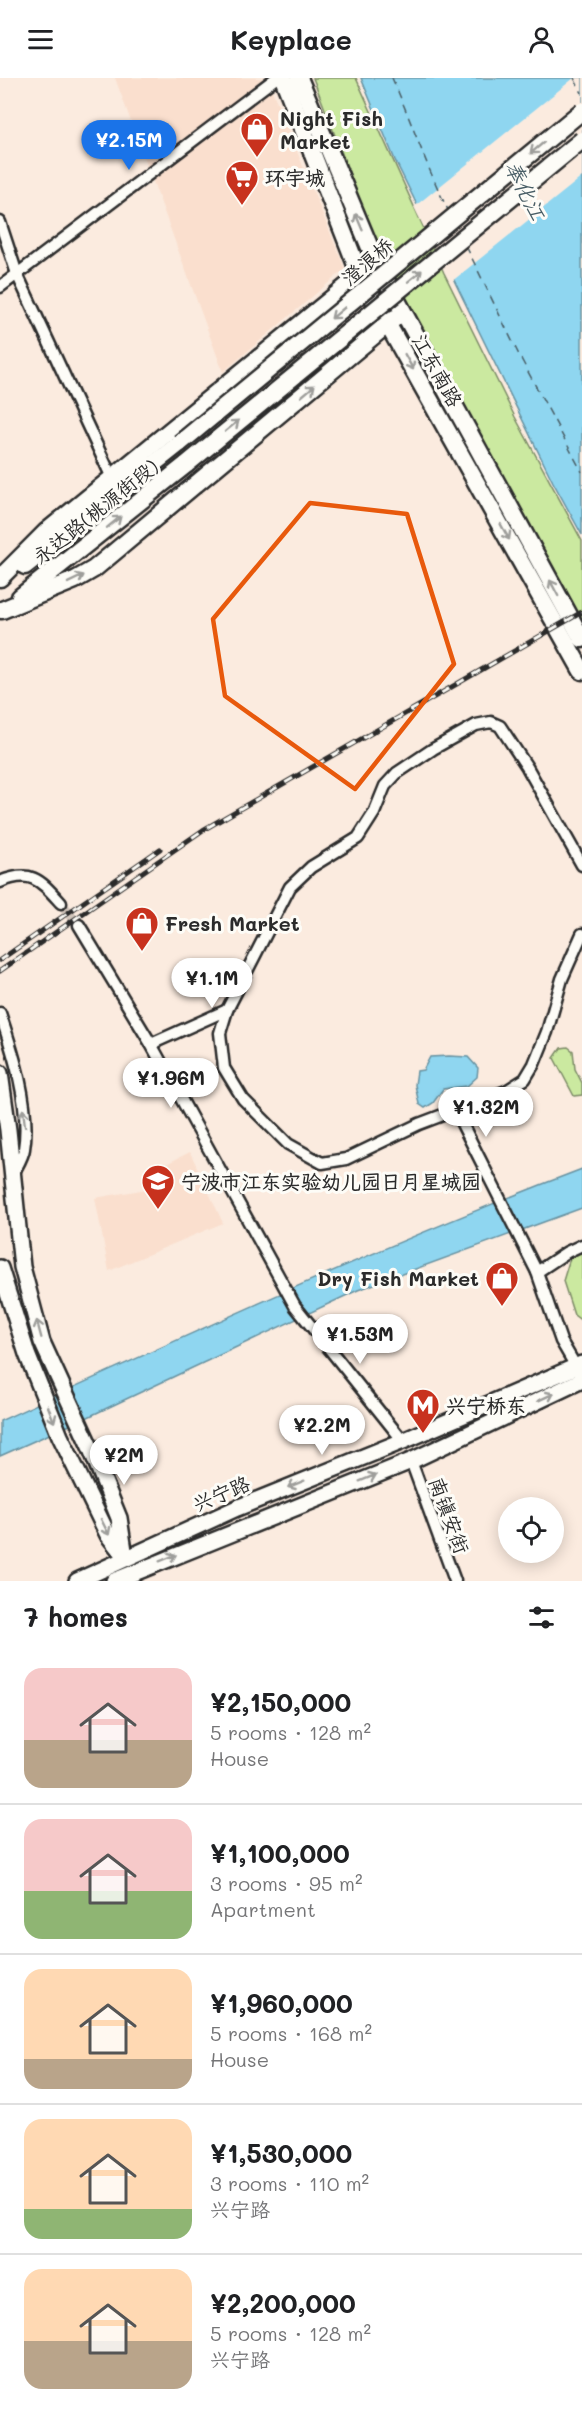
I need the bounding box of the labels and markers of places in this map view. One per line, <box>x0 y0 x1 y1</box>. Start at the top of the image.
place label: Night Fish Market <box>280 105 383 154</box>
shop icon: Night Fish Market <box>239 111 275 158</box>
pin: ¥2.15M <box>80 120 178 171</box>
supermarket icon: 环宇城 <box>224 159 260 206</box>
place label: 环宇城 <box>265 164 325 190</box>
shop icon: Fresh Market <box>124 905 160 952</box>
place label: Fresh Market <box>165 910 300 936</box>
pin: ¥1.1M <box>170 958 254 1009</box>
pin: ¥1.96M <box>122 1058 220 1109</box>
pin: ¥1.32M <box>437 1087 535 1138</box>
school or university icon: 宁波市江东实验幼儿园日月星城园 <box>140 1163 176 1210</box>
place label: 宁波市江东实验幼儿园日月星城园 <box>181 1168 481 1194</box>
shop icon: Dry Fish Market <box>484 1260 520 1307</box>
place label: Dry Fish Market <box>317 1265 479 1291</box>
pin: ¥1.53M <box>311 1314 409 1365</box>
metro station icon: 兴宁桥东 <box>405 1387 441 1434</box>
place label: 兴宁桥东 <box>446 1392 526 1418</box>
pin: ¥2.2M <box>280 1405 364 1456</box>
pin: ¥2M <box>95 1435 153 1486</box>

